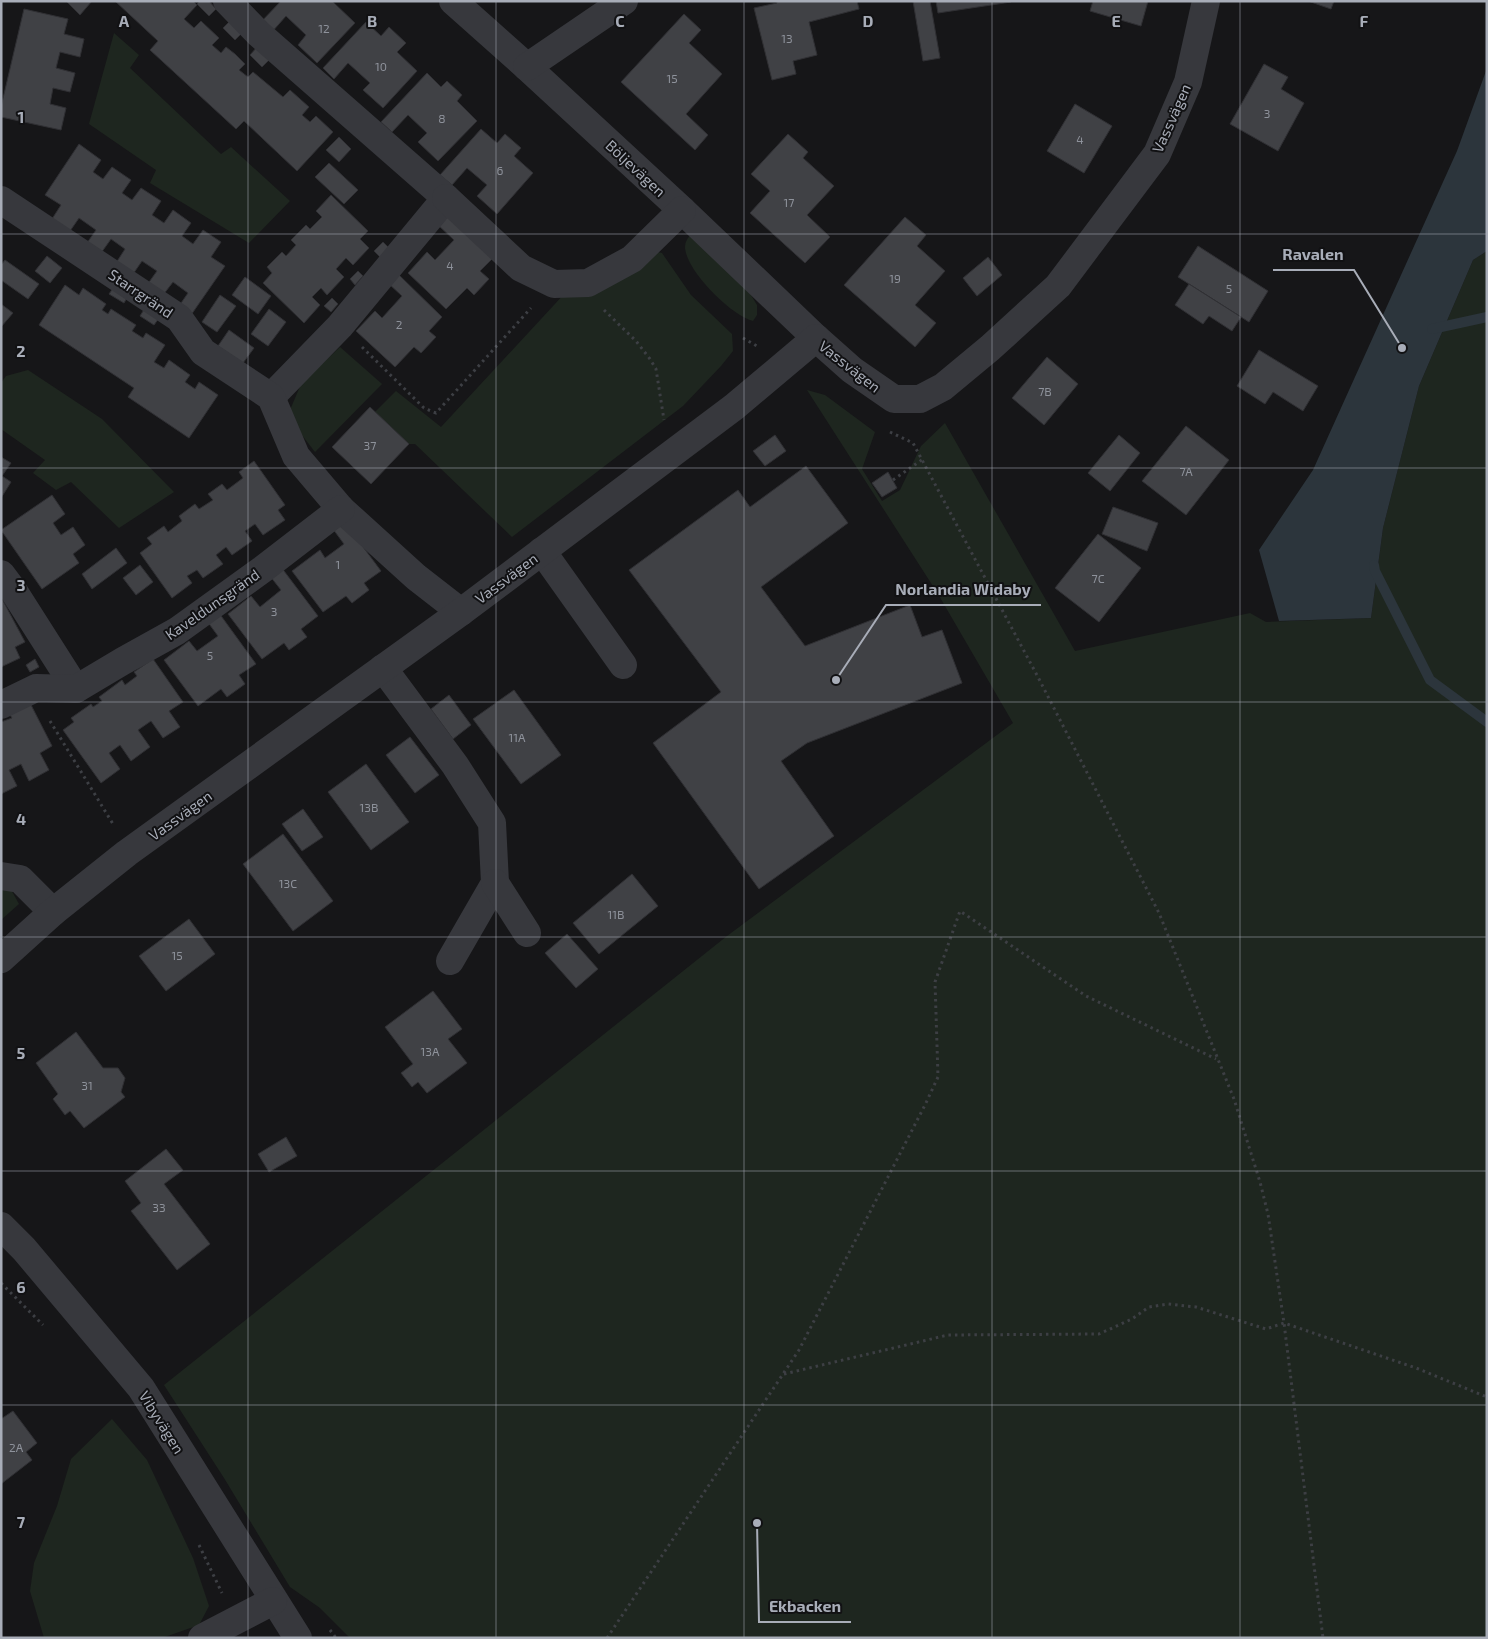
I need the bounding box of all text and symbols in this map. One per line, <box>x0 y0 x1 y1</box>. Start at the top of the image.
text: A <box>119 11 130 30</box>
text: B <box>367 11 377 30</box>
text: C <box>615 11 625 30</box>
text: D <box>863 11 874 30</box>
text: E <box>1111 11 1121 30</box>
text: F <box>1360 11 1369 30</box>
house number: 12 <box>318 21 330 35</box>
house number: 13 <box>781 31 793 45</box>
house number: 10 <box>375 59 387 73</box>
house number: 15 <box>666 71 678 85</box>
street label: Vassvägen <box>1148 81 1194 155</box>
house number: 3 <box>1264 106 1270 120</box>
text: 1 <box>18 107 24 126</box>
house number: 8 <box>438 111 446 125</box>
house number: 4 <box>1076 132 1084 146</box>
street label: Böljevägen <box>602 136 670 201</box>
house number: 6 <box>497 163 504 177</box>
house number: 17 <box>784 195 794 209</box>
callout: Ravalen <box>1273 239 1354 270</box>
text: Ravalen <box>1282 244 1344 263</box>
house number: 4 <box>446 258 454 272</box>
street label: Starrgränd <box>105 265 177 321</box>
house number: 19 <box>889 271 901 285</box>
house number: 5 <box>1226 281 1232 295</box>
house number: 2 <box>396 317 403 331</box>
street label: Vassvägen <box>816 336 884 396</box>
text: 2 <box>16 341 26 360</box>
house number: 7B <box>1038 384 1052 398</box>
house number: 37 <box>364 438 376 452</box>
house number: 7A <box>1179 464 1193 478</box>
street label: Vassvägen <box>471 549 541 607</box>
house number: 1 <box>336 557 340 571</box>
street label: Kaveldunsgränd <box>161 565 263 643</box>
house number: 7C <box>1092 571 1105 585</box>
callout: Norlandia Widaby <box>886 574 1041 605</box>
text: 3 <box>16 575 26 594</box>
text: Norlandia Widaby <box>895 579 1031 599</box>
house number: 3 <box>271 604 277 618</box>
house number: 5 <box>207 648 213 662</box>
house number: 11A <box>508 730 526 744</box>
street label: Vassvägen <box>145 786 215 844</box>
house number: 13B <box>360 800 378 814</box>
text: 4 <box>16 809 26 828</box>
house number: 13C <box>279 876 297 890</box>
house number: 11B <box>608 907 625 921</box>
house number: 15 <box>171 948 183 962</box>
text: 5 <box>17 1043 26 1062</box>
house number: 13A <box>421 1044 440 1058</box>
house number: 31 <box>81 1078 93 1092</box>
house number: 33 <box>152 1200 166 1214</box>
text: 6 <box>16 1277 26 1296</box>
street label: Vibyvägen <box>136 1387 188 1457</box>
house number: 2A <box>9 1440 24 1454</box>
text: 7 <box>17 1512 26 1531</box>
callout: Ekbacken <box>759 1591 851 1622</box>
text: Ekbacken <box>769 1596 841 1615</box>

